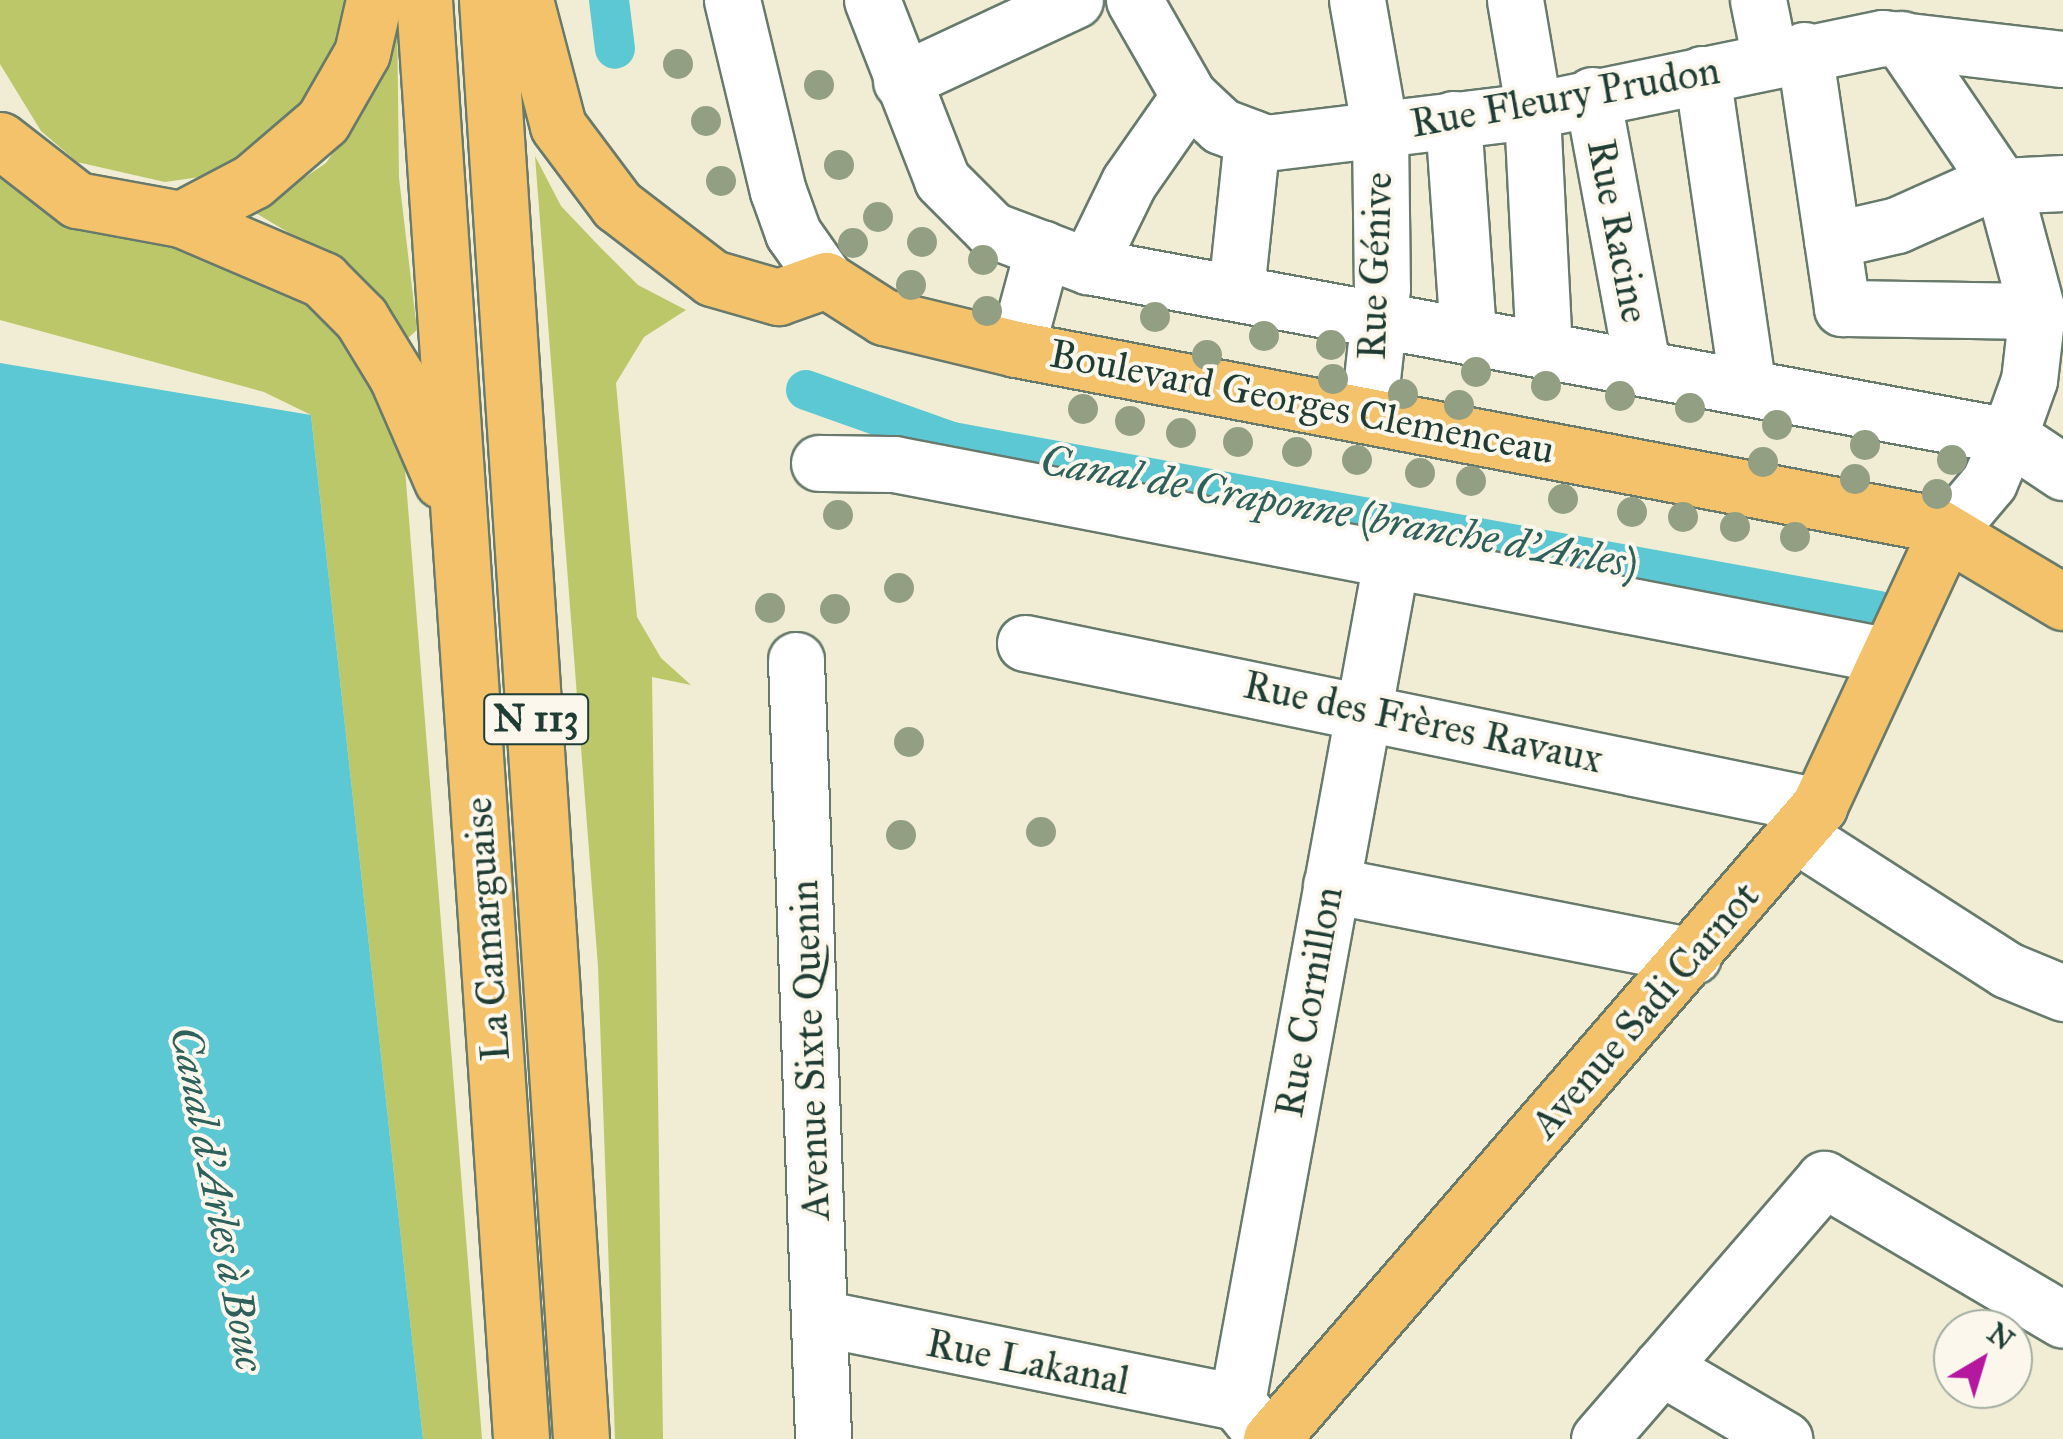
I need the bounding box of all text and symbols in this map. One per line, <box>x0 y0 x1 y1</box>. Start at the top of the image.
street label: Rue Fleury Prudon <box>1407 46 1723 148</box>
street label: Rue Racine <box>1577 135 1659 327</box>
street label: Rue Génive <box>1348 171 1402 361</box>
street label: Boulevard Georges Clemenceau <box>1046 330 1558 474</box>
water label: Canal de Craponne (branche d'Arles) <box>1037 435 1641 589</box>
street label: Rue des Frères Ravaux <box>1239 661 1607 783</box>
road number: N 113 <box>481 686 591 752</box>
street label: La Camarguaise <box>454 796 520 1062</box>
street label: Avenue Sadi Carnot <box>1521 872 1769 1148</box>
street label: Avenue Sixte Quenin <box>780 879 840 1221</box>
street label: Rue Cornillon <box>1265 883 1353 1121</box>
water label: Canal d'Arles à Bouc <box>160 1022 276 1376</box>
north arrow <box>1933 1309 2033 1409</box>
text: N <box>1980 1315 2021 1358</box>
street label: Rue Lakanal <box>922 1319 1134 1405</box>

